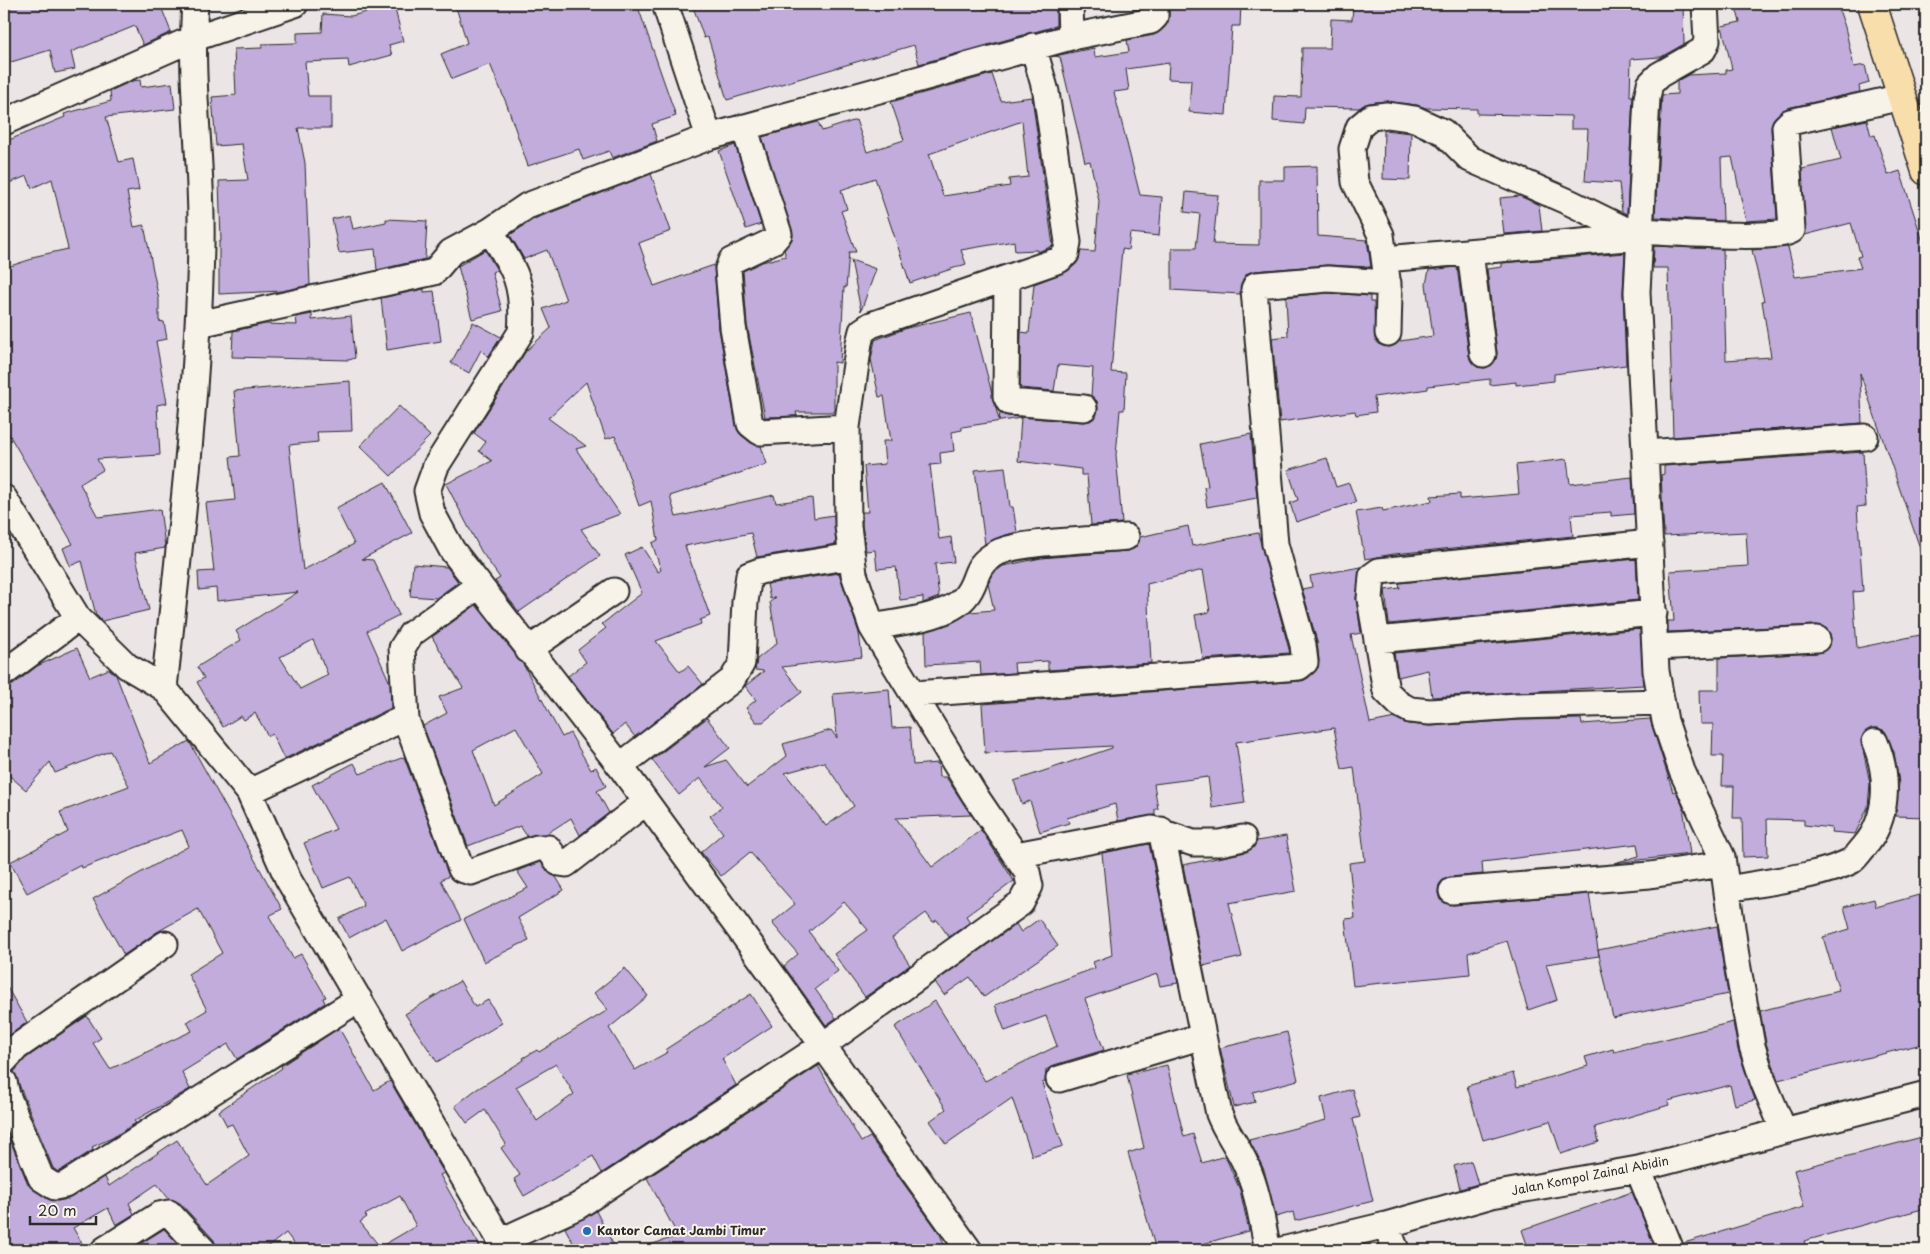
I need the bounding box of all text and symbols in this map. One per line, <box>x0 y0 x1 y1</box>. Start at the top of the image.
street label: Jalan Kompol Zainal Abidin <box>1510 1151 1670 1199</box>
scale bar <box>30 1194 96 1226</box>
text: 20 m <box>38 1198 77 1221</box>
place label: Kantor Camat Jambi Timur <box>597 1221 766 1239</box>
marker: Kantor Camat Jambi Timur <box>581 1225 593 1237</box>

